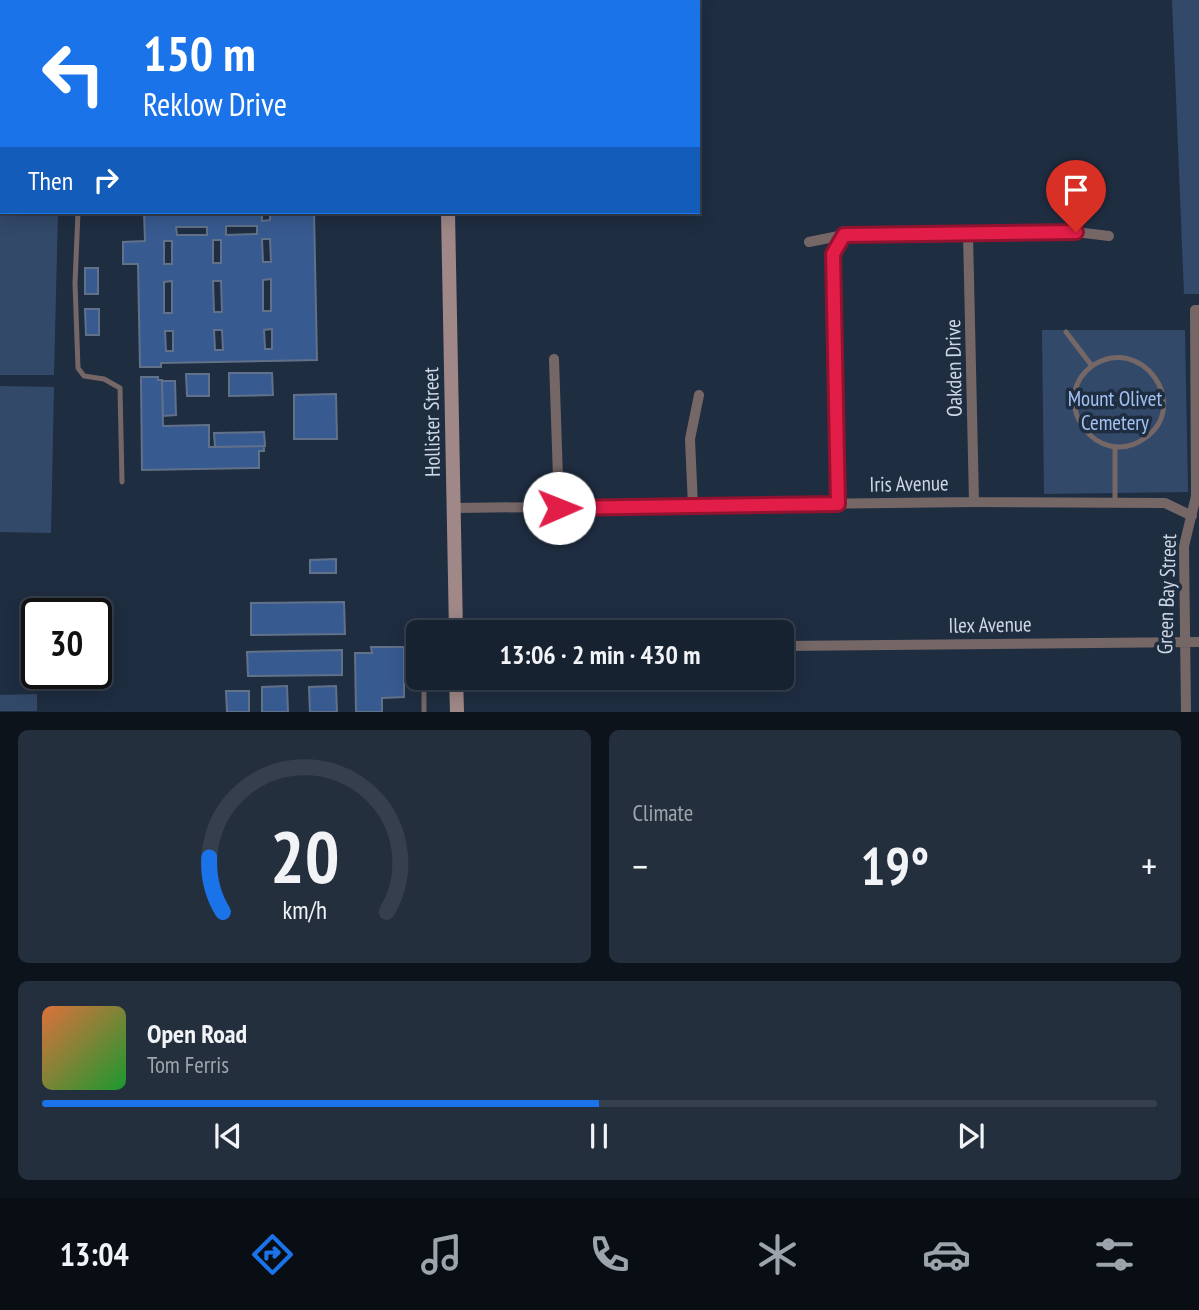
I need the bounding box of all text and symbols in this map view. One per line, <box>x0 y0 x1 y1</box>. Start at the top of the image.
text: 150 m <box>143 21 256 85</box>
icon: left <box>28 28 119 119</box>
text: Reklow Drive <box>143 83 287 125</box>
pin <box>1046 160 1106 232</box>
icon: right <box>87 161 125 199</box>
text: Then <box>28 164 73 197</box>
icon: arrive <box>1057 171 1095 209</box>
street label: Oakden Drive <box>939 319 968 417</box>
street label: Hollister Street <box>417 367 446 477</box>
park label: Mount Olivet Cemetery <box>1068 385 1163 436</box>
street label: Iris Avenue <box>869 469 949 498</box>
position arrow <box>522 471 596 545</box>
street label: Green Bay Street <box>1151 533 1182 655</box>
speed limit sign: 30 <box>21 598 112 689</box>
street label: Ilex Avenue <box>948 610 1032 639</box>
text: 13:06 · 2 min · 430 m <box>500 638 700 671</box>
text: Climate <box>633 798 693 827</box>
text: 20 <box>269 809 339 903</box>
text: 19° <box>860 832 929 899</box>
text: − <box>633 841 648 890</box>
text: + <box>1141 841 1157 890</box>
text: km/h <box>282 894 326 926</box>
text: Open Road <box>147 1017 247 1050</box>
text: Tom Ferris <box>147 1050 229 1079</box>
icon: previous <box>209 1117 247 1155</box>
icon: pause <box>580 1117 618 1155</box>
icon: next <box>952 1117 990 1155</box>
icon: directions <box>248 1230 297 1279</box>
icon: music <box>417 1230 466 1279</box>
icon: phone <box>585 1230 634 1279</box>
icon: climate <box>753 1230 802 1279</box>
icon: car <box>922 1230 971 1279</box>
icon: filters <box>1090 1230 1139 1279</box>
text: 13:04 <box>60 1233 129 1275</box>

